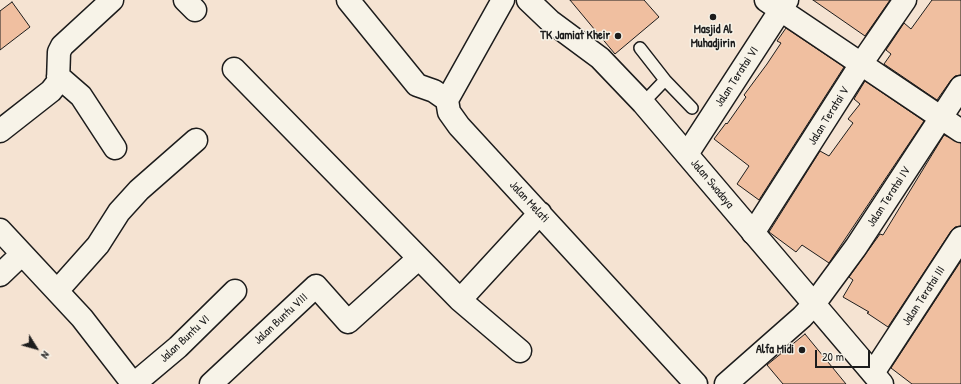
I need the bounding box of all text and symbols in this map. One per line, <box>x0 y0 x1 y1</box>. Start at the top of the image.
marker: Masjid Al Muhadjirin <box>708 12 718 22</box>
place label: Masjid Al Muhadjirin <box>691 23 735 51</box>
place label: TK Jamiat Kheir <box>540 29 610 43</box>
marker: TK Jamiat Kheir <box>613 31 623 41</box>
street label: Jalan Teratai VI <box>712 44 762 110</box>
street label: Jalan Teratai V <box>805 84 853 148</box>
street label: Jalan Swadaya <box>687 156 737 212</box>
street label: Jalan Teratai IV <box>864 164 914 230</box>
street label: Jalan Melati <box>506 178 552 226</box>
street label: Jalan Teratai III <box>900 264 948 328</box>
street label: Jalan Buntu VIII <box>251 290 311 348</box>
street label: Jalan Buntu VI <box>157 312 213 366</box>
north arrow <box>16 328 56 368</box>
scale bar <box>817 342 872 368</box>
place label: Alfa Midi <box>756 343 794 357</box>
marker: Alfa Midi <box>797 345 807 355</box>
text: 20 m <box>822 348 844 365</box>
text: N <box>38 349 53 362</box>

